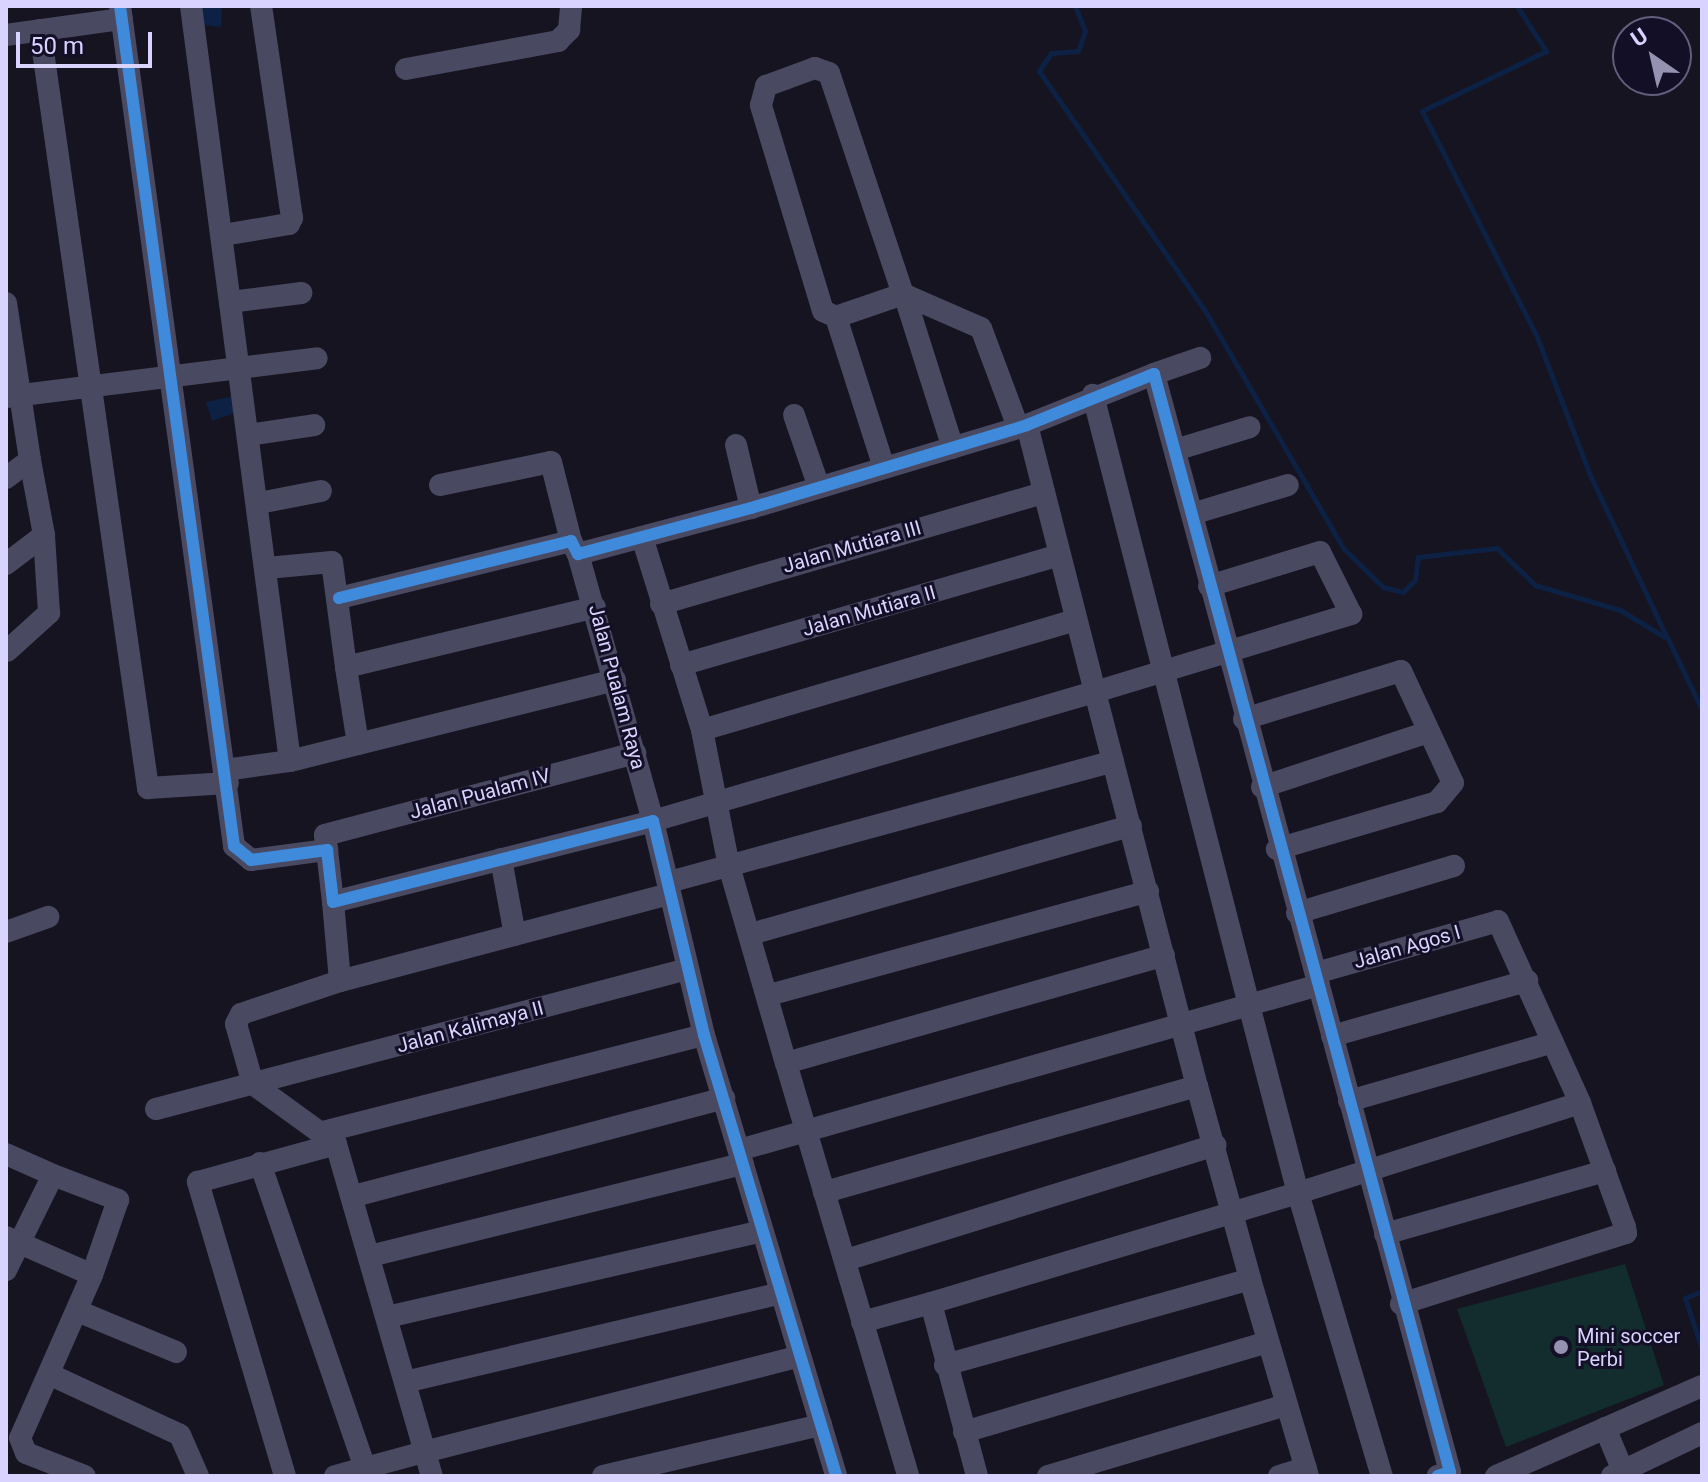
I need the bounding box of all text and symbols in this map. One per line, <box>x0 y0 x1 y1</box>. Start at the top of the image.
scale bar <box>20 16 156 66</box>
north arrow <box>1612 16 1692 96</box>
text: U <box>1626 23 1652 52</box>
text: 50 m <box>30 32 84 60</box>
street label: Jalan Mutiara III <box>780 516 924 578</box>
street label: Jalan Mutiara II <box>800 581 938 641</box>
street label: Jalan Pualam Raya <box>583 602 651 772</box>
street label: Jalan Pualam IV <box>407 764 553 824</box>
street label: Jalan Agos I <box>1351 920 1463 974</box>
street label: Jalan Kalimaya II <box>394 996 546 1058</box>
place label: Mini soccer Perbi <box>1577 1324 1680 1371</box>
marker: Mini soccer Perbi <box>1552 1338 1570 1356</box>

